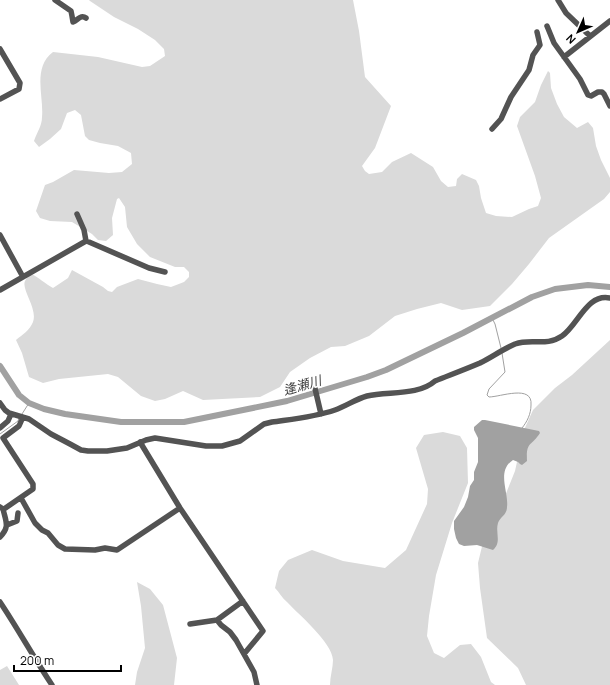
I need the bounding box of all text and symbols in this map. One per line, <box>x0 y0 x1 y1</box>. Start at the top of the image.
north arrow <box>558 12 598 52</box>
text: N <box>562 31 579 48</box>
water label: 逢瀬川 <box>281 370 325 399</box>
scale bar <box>14 647 121 673</box>
text: 200 m <box>20 652 54 669</box>

